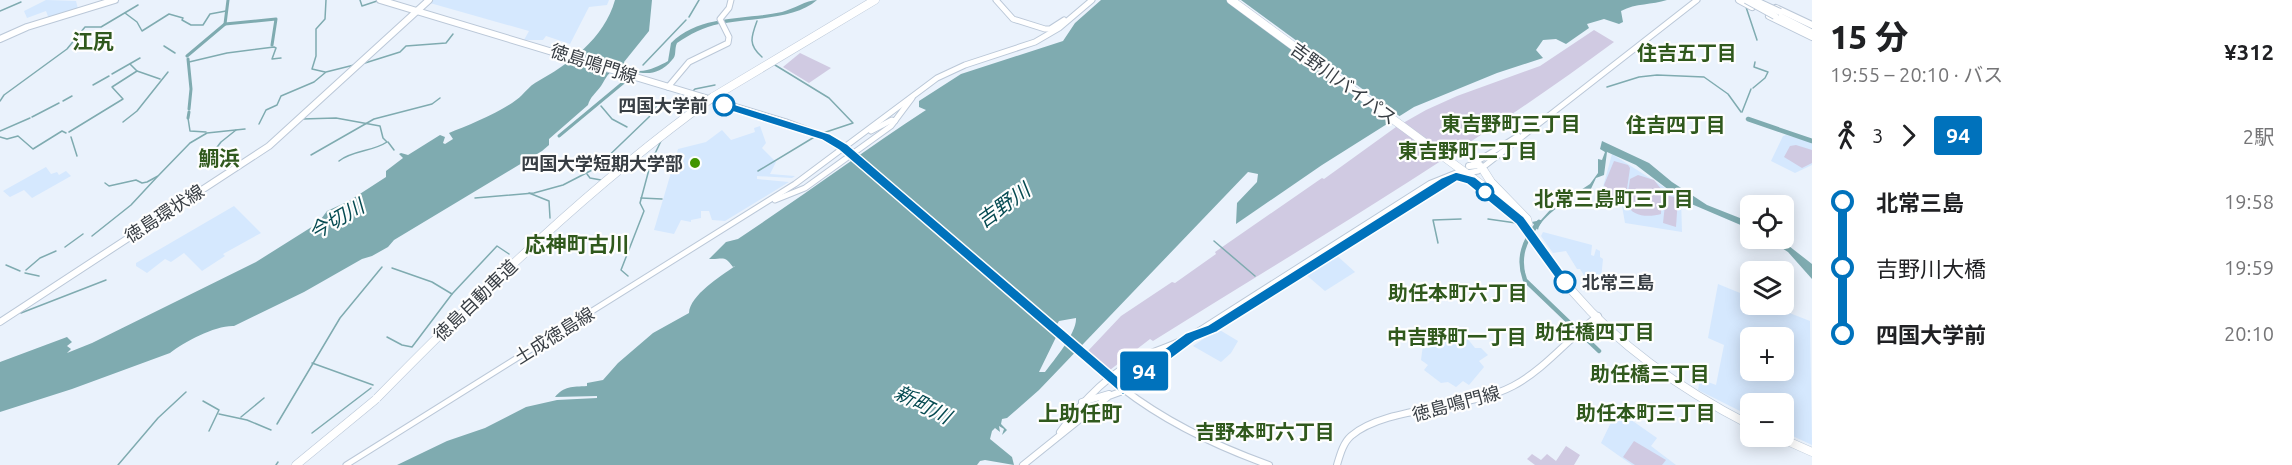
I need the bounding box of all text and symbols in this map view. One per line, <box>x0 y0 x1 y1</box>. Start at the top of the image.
text: 15 分 <box>1830 18 1908 55</box>
district label: 江尻 <box>72 29 114 53</box>
street label: 吉野川バイパス <box>1287 38 1401 128</box>
text: ¥312 <box>2224 39 2274 64</box>
street label: 徳島鳴門線 <box>548 40 640 86</box>
district label: 住吉五丁目 <box>1637 41 1737 64</box>
text: 19:55 – 20:10 · バス <box>1830 63 2003 86</box>
marker: 四国大学前 <box>713 94 735 116</box>
place label: 四国大学前 <box>618 95 708 115</box>
district label: 東吉野町三丁目 <box>1441 112 1581 135</box>
district label: 住吉四丁目 <box>1626 113 1726 136</box>
icon: walk <box>1830 119 1863 152</box>
icon: forward <box>1892 119 1925 152</box>
text: 94 <box>1946 123 1970 147</box>
text: 3 <box>1872 124 1883 147</box>
text: 2駅 <box>2243 125 2274 148</box>
district label: 東吉野町二丁目 <box>1398 139 1538 162</box>
district label: 鯛浜 <box>198 146 240 170</box>
place label: 四国大学短期大学部 <box>521 153 683 173</box>
marker: 四国大学短期大学部 <box>688 156 702 170</box>
water label: 吉野川 <box>972 177 1036 232</box>
street label: 徳島環状線 <box>121 180 207 246</box>
unlabelled marker <box>1476 183 1494 201</box>
district label: 北常三島町三丁目 <box>1534 187 1694 210</box>
text: 北常三島 <box>1876 190 1964 215</box>
text: 19:58 <box>2224 190 2274 213</box>
water label: 今切川 <box>304 193 369 244</box>
map controls <box>1740 195 1794 447</box>
button: locate <box>1740 195 1794 249</box>
district label: 応神町古川 <box>525 232 630 256</box>
street label: 徳島自動車道 <box>429 255 521 345</box>
text: 吉野川大橋 <box>1876 256 1986 281</box>
text: 19:59 <box>2224 256 2274 279</box>
button: layers <box>1740 261 1794 315</box>
marker: 北常三島 <box>1554 271 1576 293</box>
place label: 北常三島 <box>1582 272 1654 292</box>
district label: 助任本町六丁目 <box>1388 281 1528 304</box>
street label: 土成徳島線 <box>511 303 597 367</box>
district label: 助任橋四丁目 <box>1535 320 1655 343</box>
text: 四国大学前 <box>1876 322 1986 347</box>
text: 20:10 <box>2224 322 2274 345</box>
district label: 中吉野町一丁目 <box>1387 325 1527 348</box>
button: + <box>1740 327 1794 381</box>
line badge: 94 <box>1117 352 1171 391</box>
text: 94 <box>1132 359 1156 383</box>
district label: 助任橋三丁目 <box>1590 362 1710 385</box>
water label: 新町川 <box>891 380 957 429</box>
street label: 徳島鳴門線 <box>1410 382 1502 424</box>
button: − <box>1740 393 1794 447</box>
district label: 上助任町 <box>1038 401 1122 425</box>
district label: 助任本町三丁目 <box>1576 401 1716 424</box>
district label: 吉野本町六丁目 <box>1195 420 1335 443</box>

